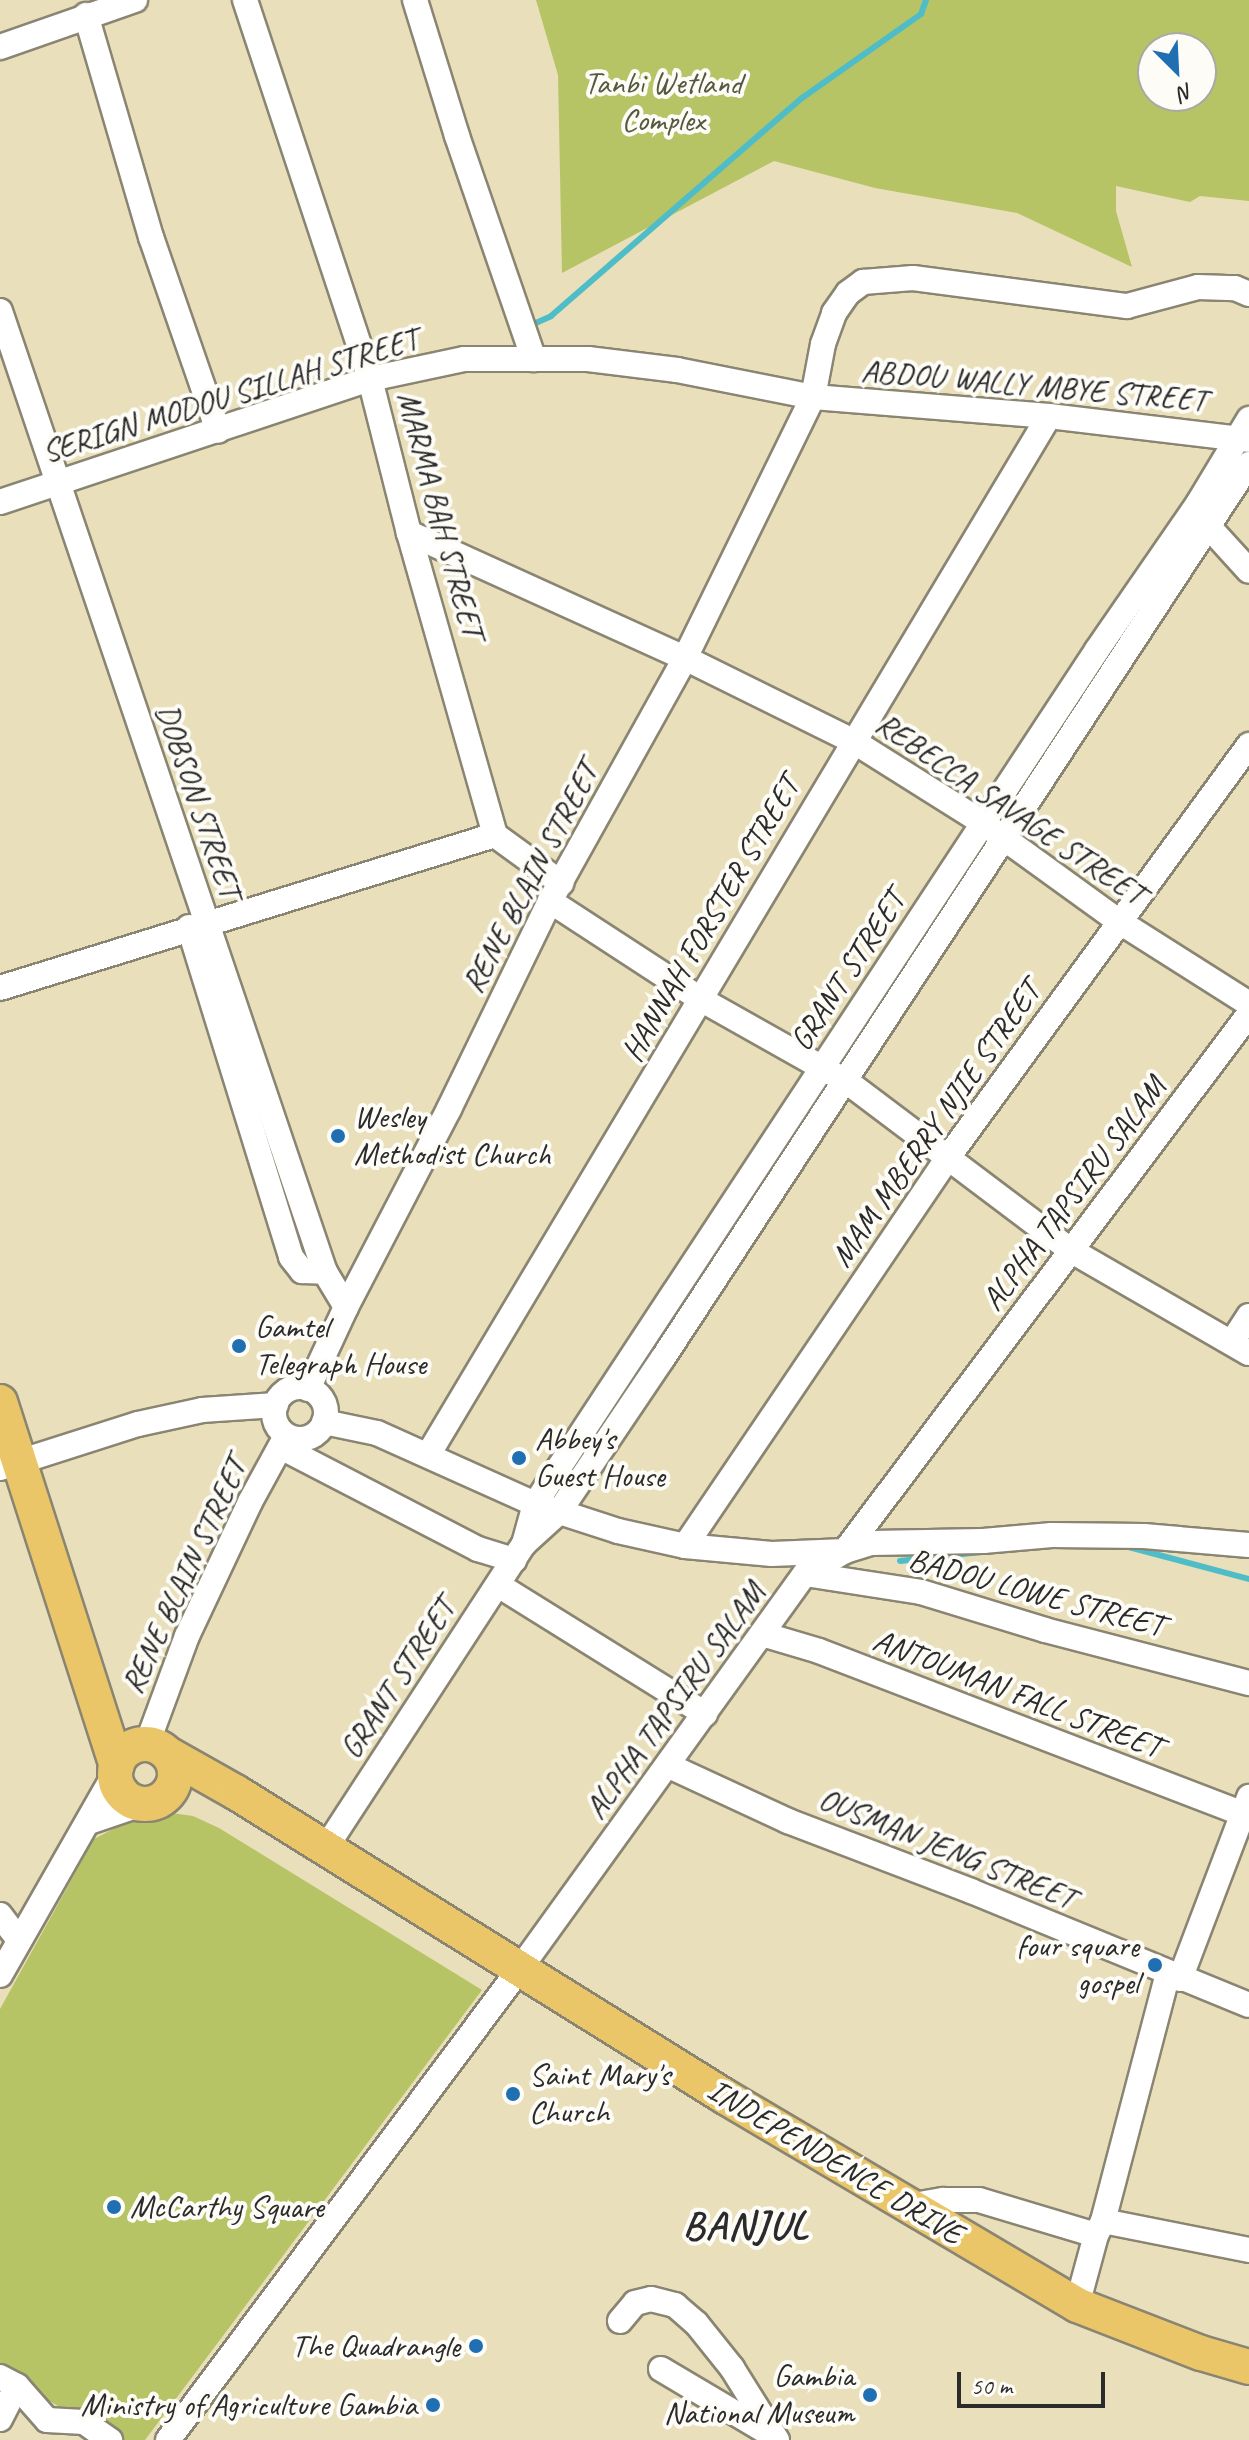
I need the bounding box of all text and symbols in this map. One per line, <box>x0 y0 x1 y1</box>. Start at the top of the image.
north arrow <box>1137 32 1217 112</box>
park label: Tanbi Wetland Complex <box>584 65 742 140</box>
text: N <box>1174 77 1198 108</box>
street label: SERIGN MODOU SILLAH STREET <box>38 321 422 471</box>
street label: ABDOU WALLY MBYE STREET <box>860 352 1208 420</box>
street label: MARMA BAH STREET <box>389 387 491 643</box>
street label: DOBSON STREET <box>147 699 249 903</box>
street label: REBECCA SAVAGE STREET <box>868 705 1152 913</box>
street label: RENE BLAIN STREET <box>454 756 608 1000</box>
street label: HANNAH FORSTER STREET <box>614 769 808 1069</box>
street label: GRANT STREET <box>782 884 914 1058</box>
street label: MAM MBERRY NJIE STREET <box>822 972 1050 1276</box>
street label: ALPHA TAPSIRU SALAM <box>974 1070 1174 1318</box>
place label: Wesley Methodist Church <box>354 1099 552 1174</box>
marker: Wesley Methodist Church <box>329 1127 347 1145</box>
place label: Gamtel Telegraph House <box>255 1309 426 1384</box>
marker: Gamtel Telegraph House <box>230 1337 248 1355</box>
place label: Abbey's Guest House <box>535 1421 665 1496</box>
marker: Abbey's Guest House <box>510 1449 528 1467</box>
street label: RENE BLAIN STREET <box>113 1452 257 1700</box>
street label: BADOU LOWE STREET <box>905 1541 1167 1645</box>
street label: ALPHA TAPSIRU SALAM <box>577 1576 773 1826</box>
street label: GRANT STREET <box>332 1592 464 1766</box>
street label: ANTOUMAN FALL STREET <box>869 1622 1165 1766</box>
street label: OUSMAN JENG STREET <box>813 1780 1081 1918</box>
place label: four square gospel <box>1018 1928 1139 2003</box>
marker: four square gospel <box>1146 1956 1164 1974</box>
place label: Saint Mary's Church <box>529 2057 671 2132</box>
street label: INDEPENDENCE DRIVE <box>700 2070 970 2254</box>
marker: Saint Mary's Church <box>504 2085 522 2103</box>
place label: McCarthy Square <box>130 2188 323 2226</box>
marker: McCarthy Square <box>105 2198 123 2216</box>
district label: BANJUL <box>684 2201 808 2249</box>
place label: The Quadrangle <box>292 2327 460 2365</box>
marker: The Quadrangle <box>467 2337 485 2355</box>
scale bar <box>961 2356 1109 2406</box>
place label: Gambia National Museum <box>664 2358 854 2433</box>
text: 50 m <box>971 2371 1012 2401</box>
place label: Ministry of Agriculture Gambia <box>81 2386 417 2424</box>
marker: Gambia National Museum <box>861 2386 879 2404</box>
marker: Ministry of Agriculture Gambia <box>424 2396 442 2414</box>

